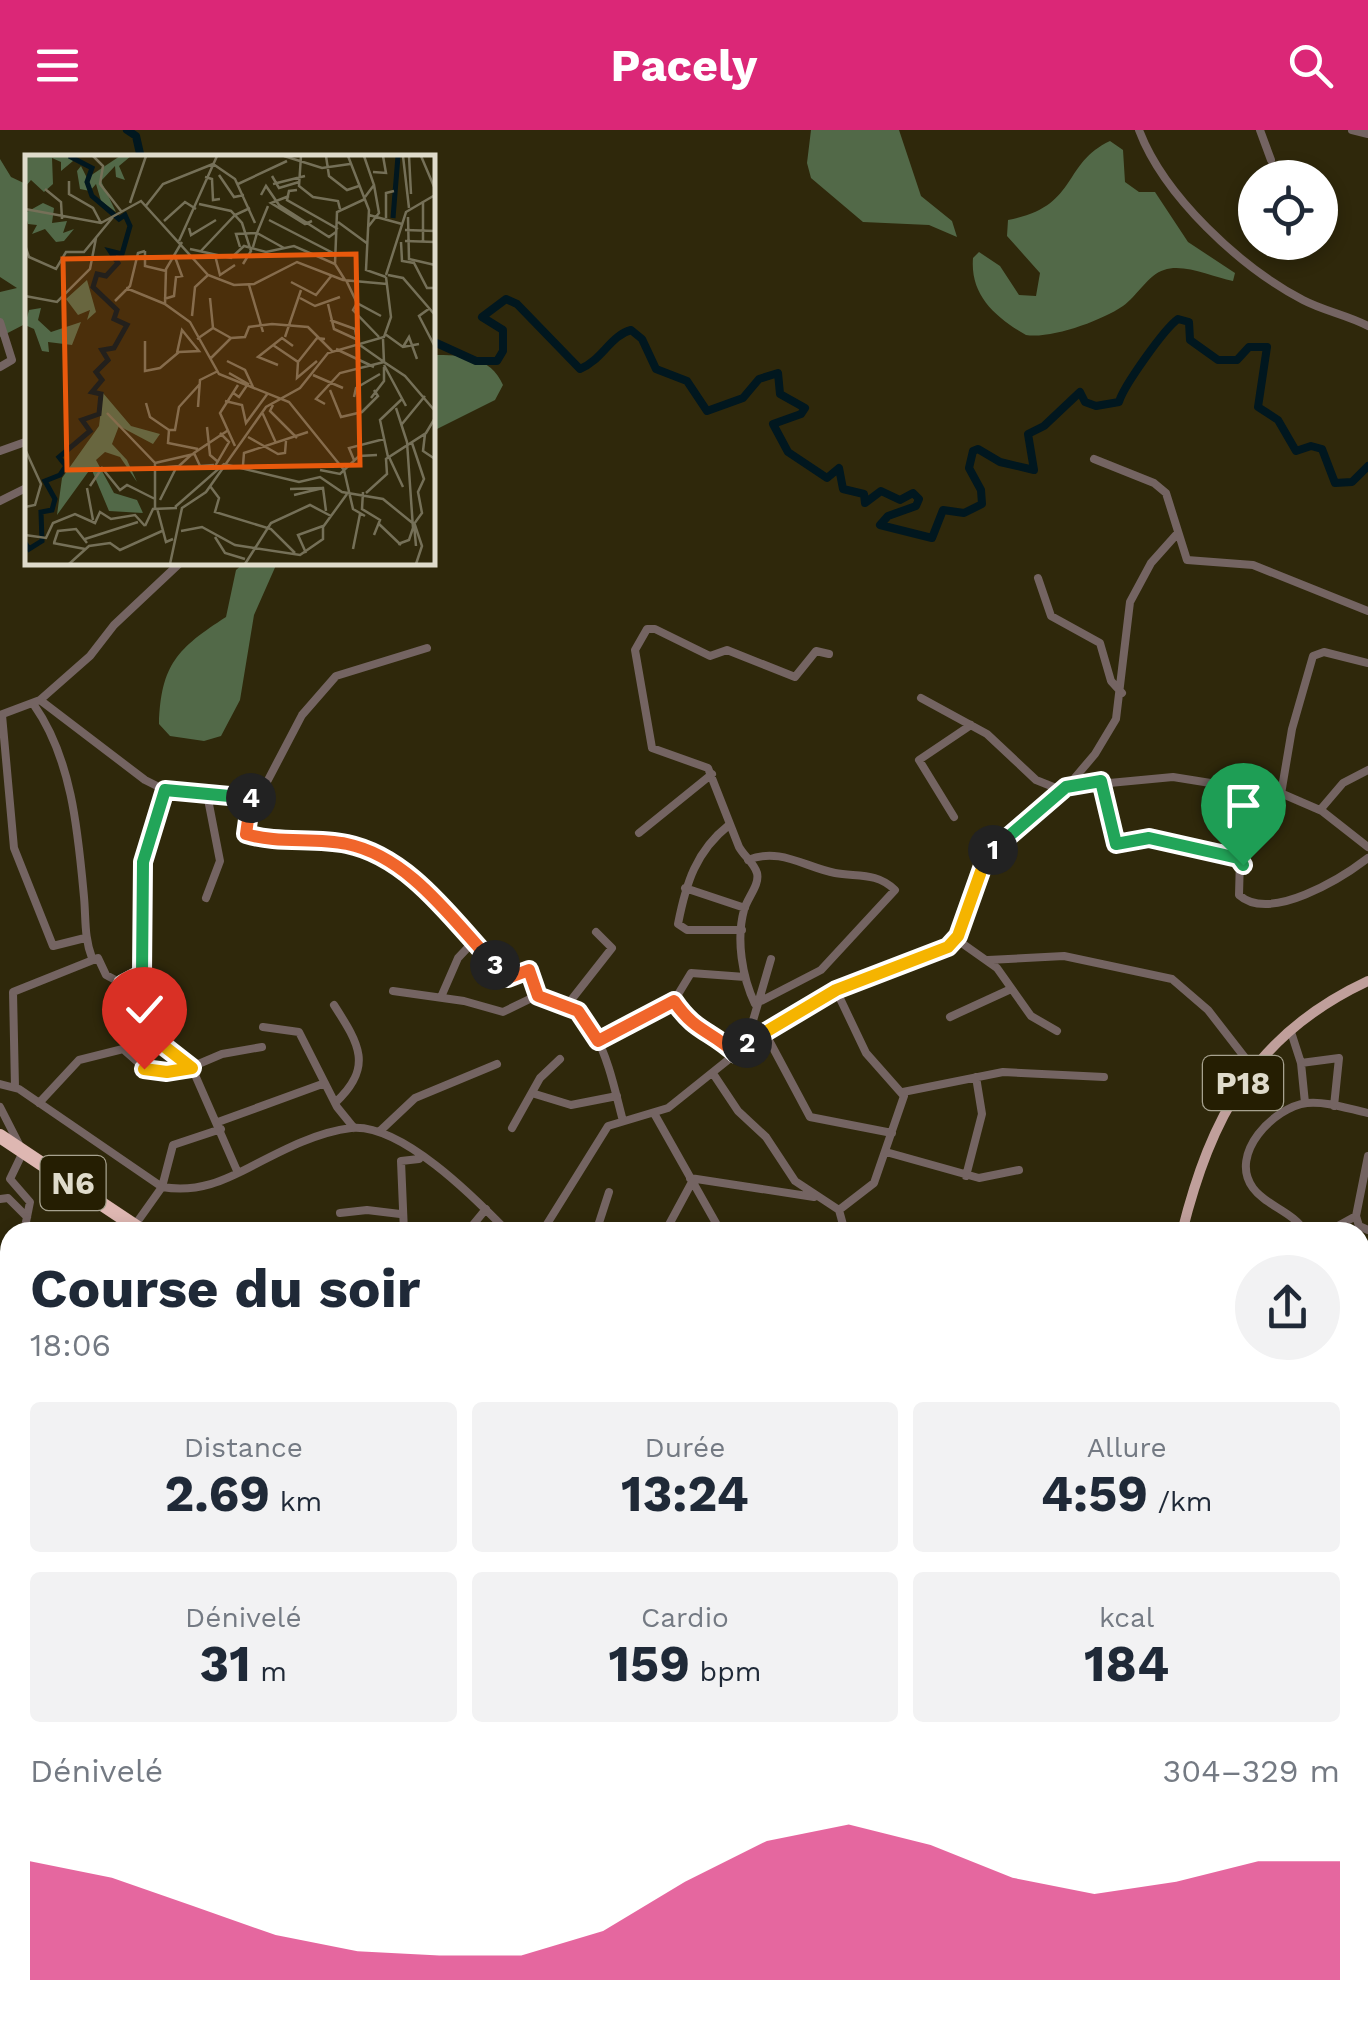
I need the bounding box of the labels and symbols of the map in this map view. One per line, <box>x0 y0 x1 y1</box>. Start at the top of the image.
inset map <box>25 155 435 565</box>
pin <box>1201 763 1286 866</box>
pin: 4 <box>226 773 276 823</box>
pin: 1 <box>968 825 1018 875</box>
pin: 3 <box>470 940 520 990</box>
pin <box>102 967 187 1070</box>
pin: 2 <box>722 1018 772 1068</box>
road number: P18 <box>1203 1056 1283 1110</box>
road number: N6 <box>40 1156 106 1210</box>

